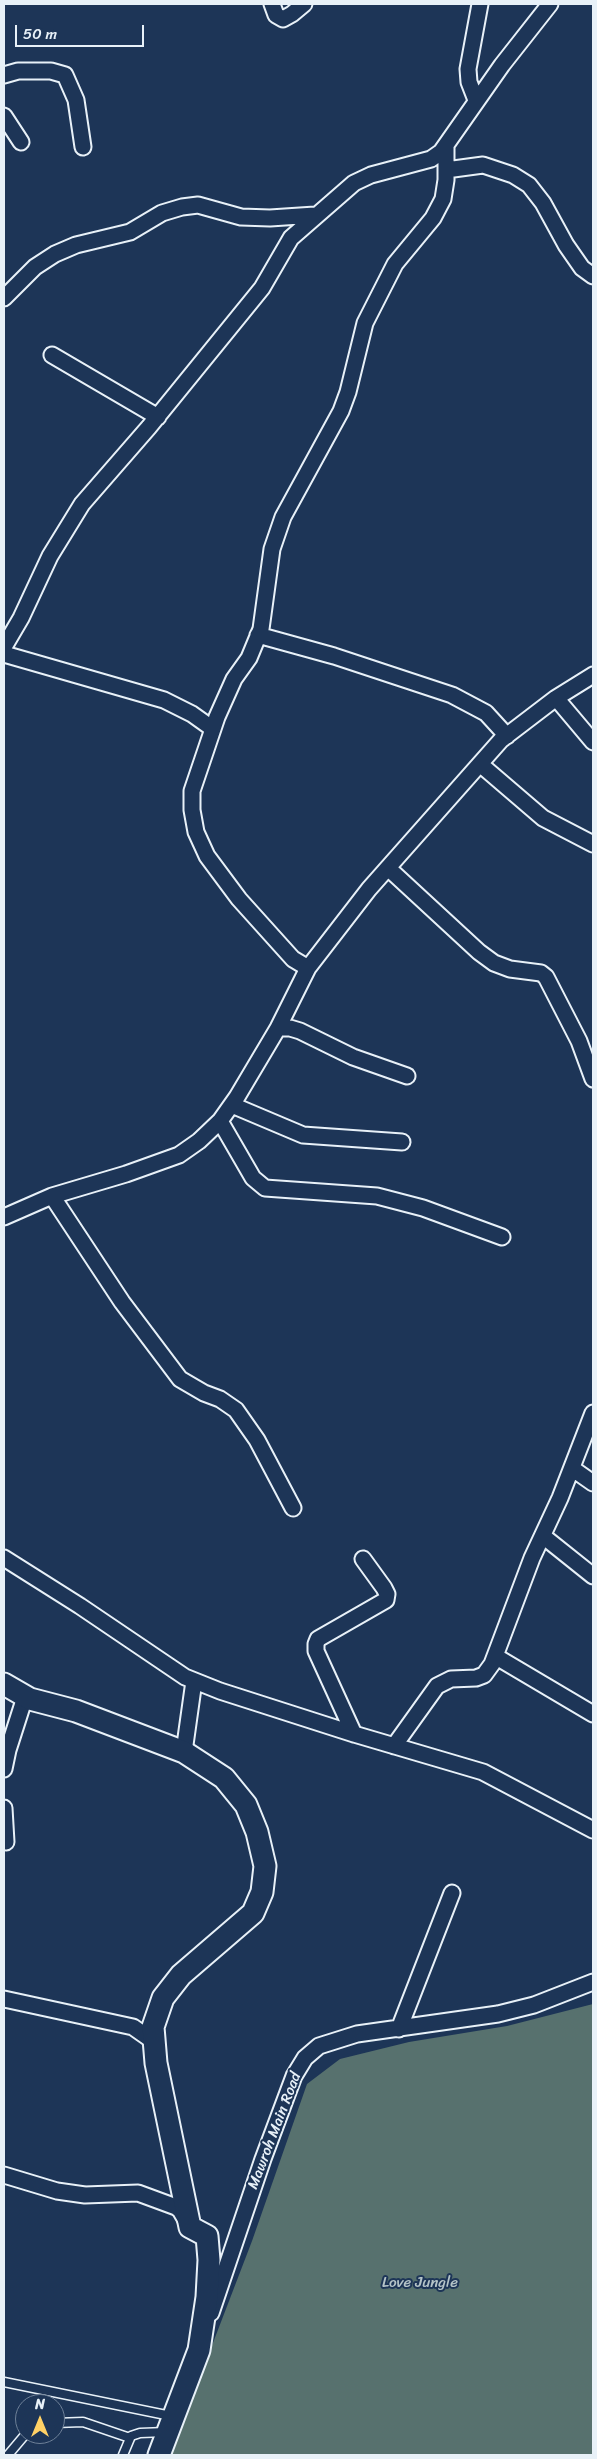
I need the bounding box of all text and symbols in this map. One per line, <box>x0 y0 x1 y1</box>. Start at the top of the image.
scale bar <box>18 15 146 47</box>
text: 50 m <box>23 21 57 47</box>
street label: Mawroh Main Road <box>244 2070 306 2192</box>
park label: Love Jungle <box>382 2274 458 2292</box>
text: N <box>35 2392 45 2417</box>
north arrow <box>15 2394 65 2444</box>

